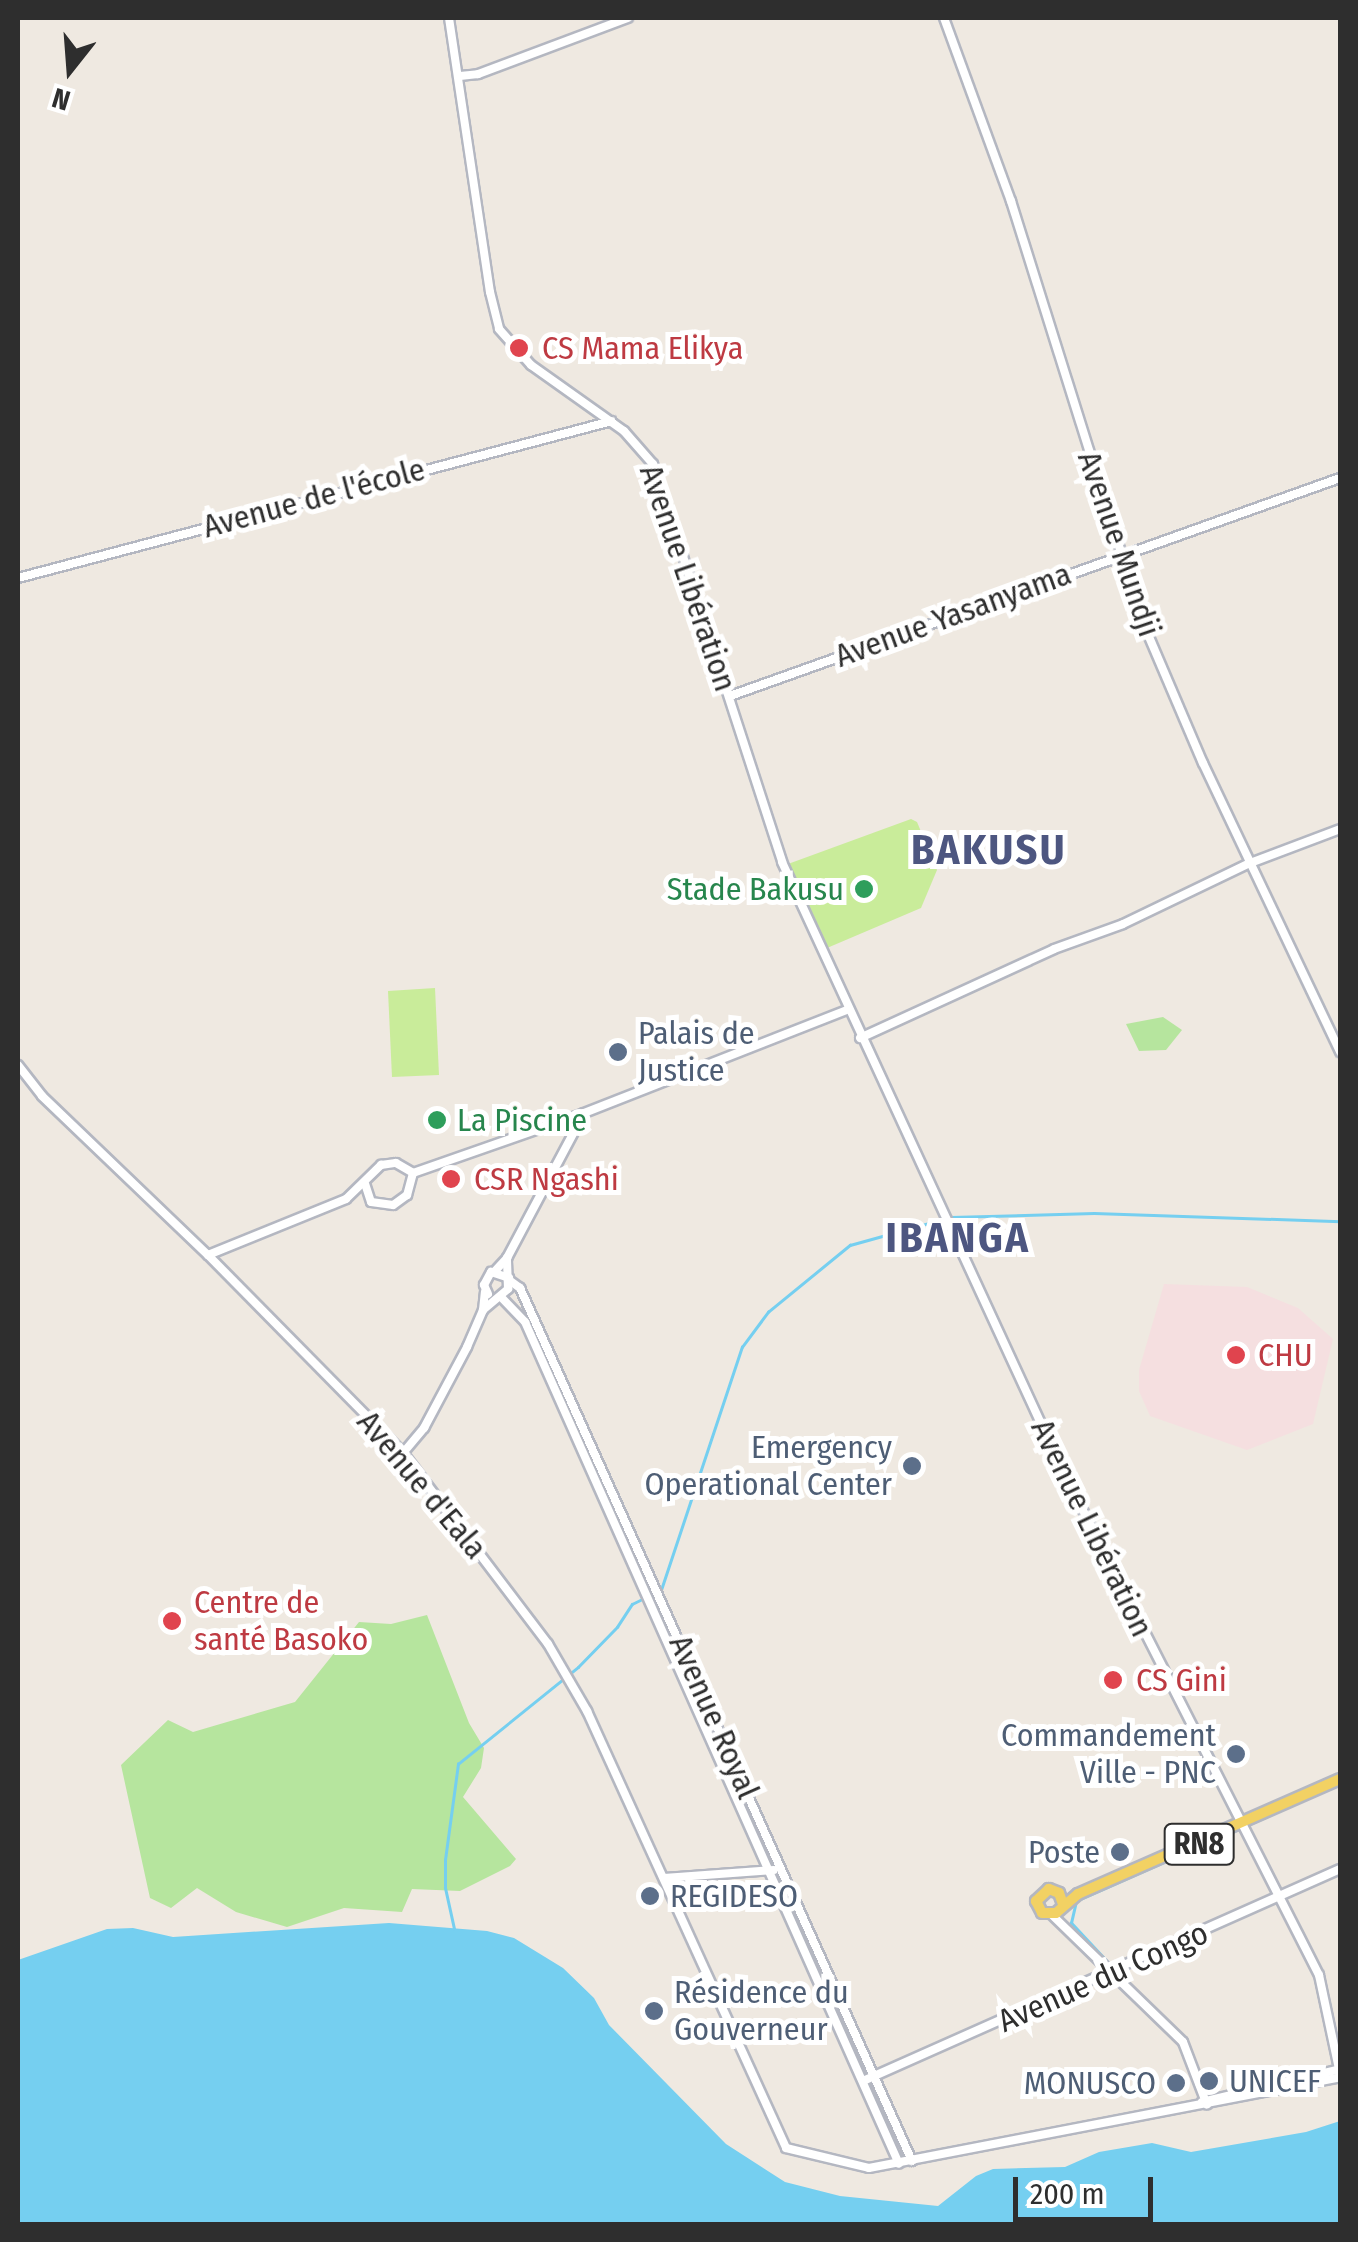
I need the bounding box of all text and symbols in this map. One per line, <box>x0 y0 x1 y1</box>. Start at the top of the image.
north arrow <box>20 20 120 120</box>
text: N <box>48 81 74 117</box>
place label: CS Mama Elikya <box>542 329 743 367</box>
marker: CS Mama Elikya <box>506 335 532 361</box>
street label: Avenue Mundji <box>1069 446 1169 642</box>
street label: Avenue de l'école <box>199 450 429 546</box>
street label: Avenue Libération <box>631 460 745 696</box>
street label: Avenue Yasanyama <box>830 555 1076 675</box>
district label: BAKUSU <box>911 825 1067 875</box>
place label: Stade Bakusu <box>667 870 844 908</box>
marker: Stade Bakusu <box>853 878 875 900</box>
place label: Palais de Justice <box>638 1015 755 1090</box>
marker: Palais de Justice <box>607 1041 629 1063</box>
place label: La Piscine <box>457 1101 587 1139</box>
marker: La Piscine <box>426 1109 448 1131</box>
place label: CSR Ngashi <box>474 1160 619 1198</box>
marker: CSR Ngashi <box>438 1166 464 1192</box>
district label: IBANGA <box>885 1213 1031 1263</box>
place label: CHU <box>1258 1336 1312 1374</box>
marker: CHU <box>1223 1342 1249 1368</box>
street label: Avenue d'Eala <box>349 1403 495 1567</box>
street label: Avenue Libération <box>1023 1413 1161 1643</box>
place label: Emergency Operational Center <box>644 1429 892 1504</box>
marker: Emergency Operational Center <box>901 1455 923 1477</box>
place label: Centre de santé Basoko <box>194 1584 368 1659</box>
marker: Centre de santé Basoko <box>159 1608 185 1634</box>
street label: Avenue Royal <box>661 1629 767 1805</box>
place label: CS Gini <box>1136 1661 1227 1699</box>
marker: CS Gini <box>1100 1667 1126 1693</box>
place label: Commandement Ville - PNC <box>1001 1717 1216 1792</box>
marker: Commandement Ville - PNC <box>1225 1743 1247 1765</box>
road number: RN8 <box>1162 1819 1236 1869</box>
place label: Poste <box>1028 1833 1100 1871</box>
marker: Poste <box>1109 1841 1131 1863</box>
place label: REGIDESO <box>670 1877 798 1915</box>
marker: REGIDESO <box>639 1885 661 1907</box>
street label: Avenue du Congo <box>992 1914 1214 2040</box>
place label: Résidence du Gouverneur <box>674 1974 849 2049</box>
marker: Résidence du Gouverneur <box>643 2000 665 2022</box>
place label: UNICEF <box>1229 2062 1321 2100</box>
place label: MONUSCO <box>1024 2064 1156 2102</box>
marker: UNICEF <box>1198 2070 1220 2092</box>
marker: MONUSCO <box>1165 2072 1187 2094</box>
scale bar <box>1018 2157 1158 2219</box>
text: 200 m <box>1030 2176 1105 2212</box>

